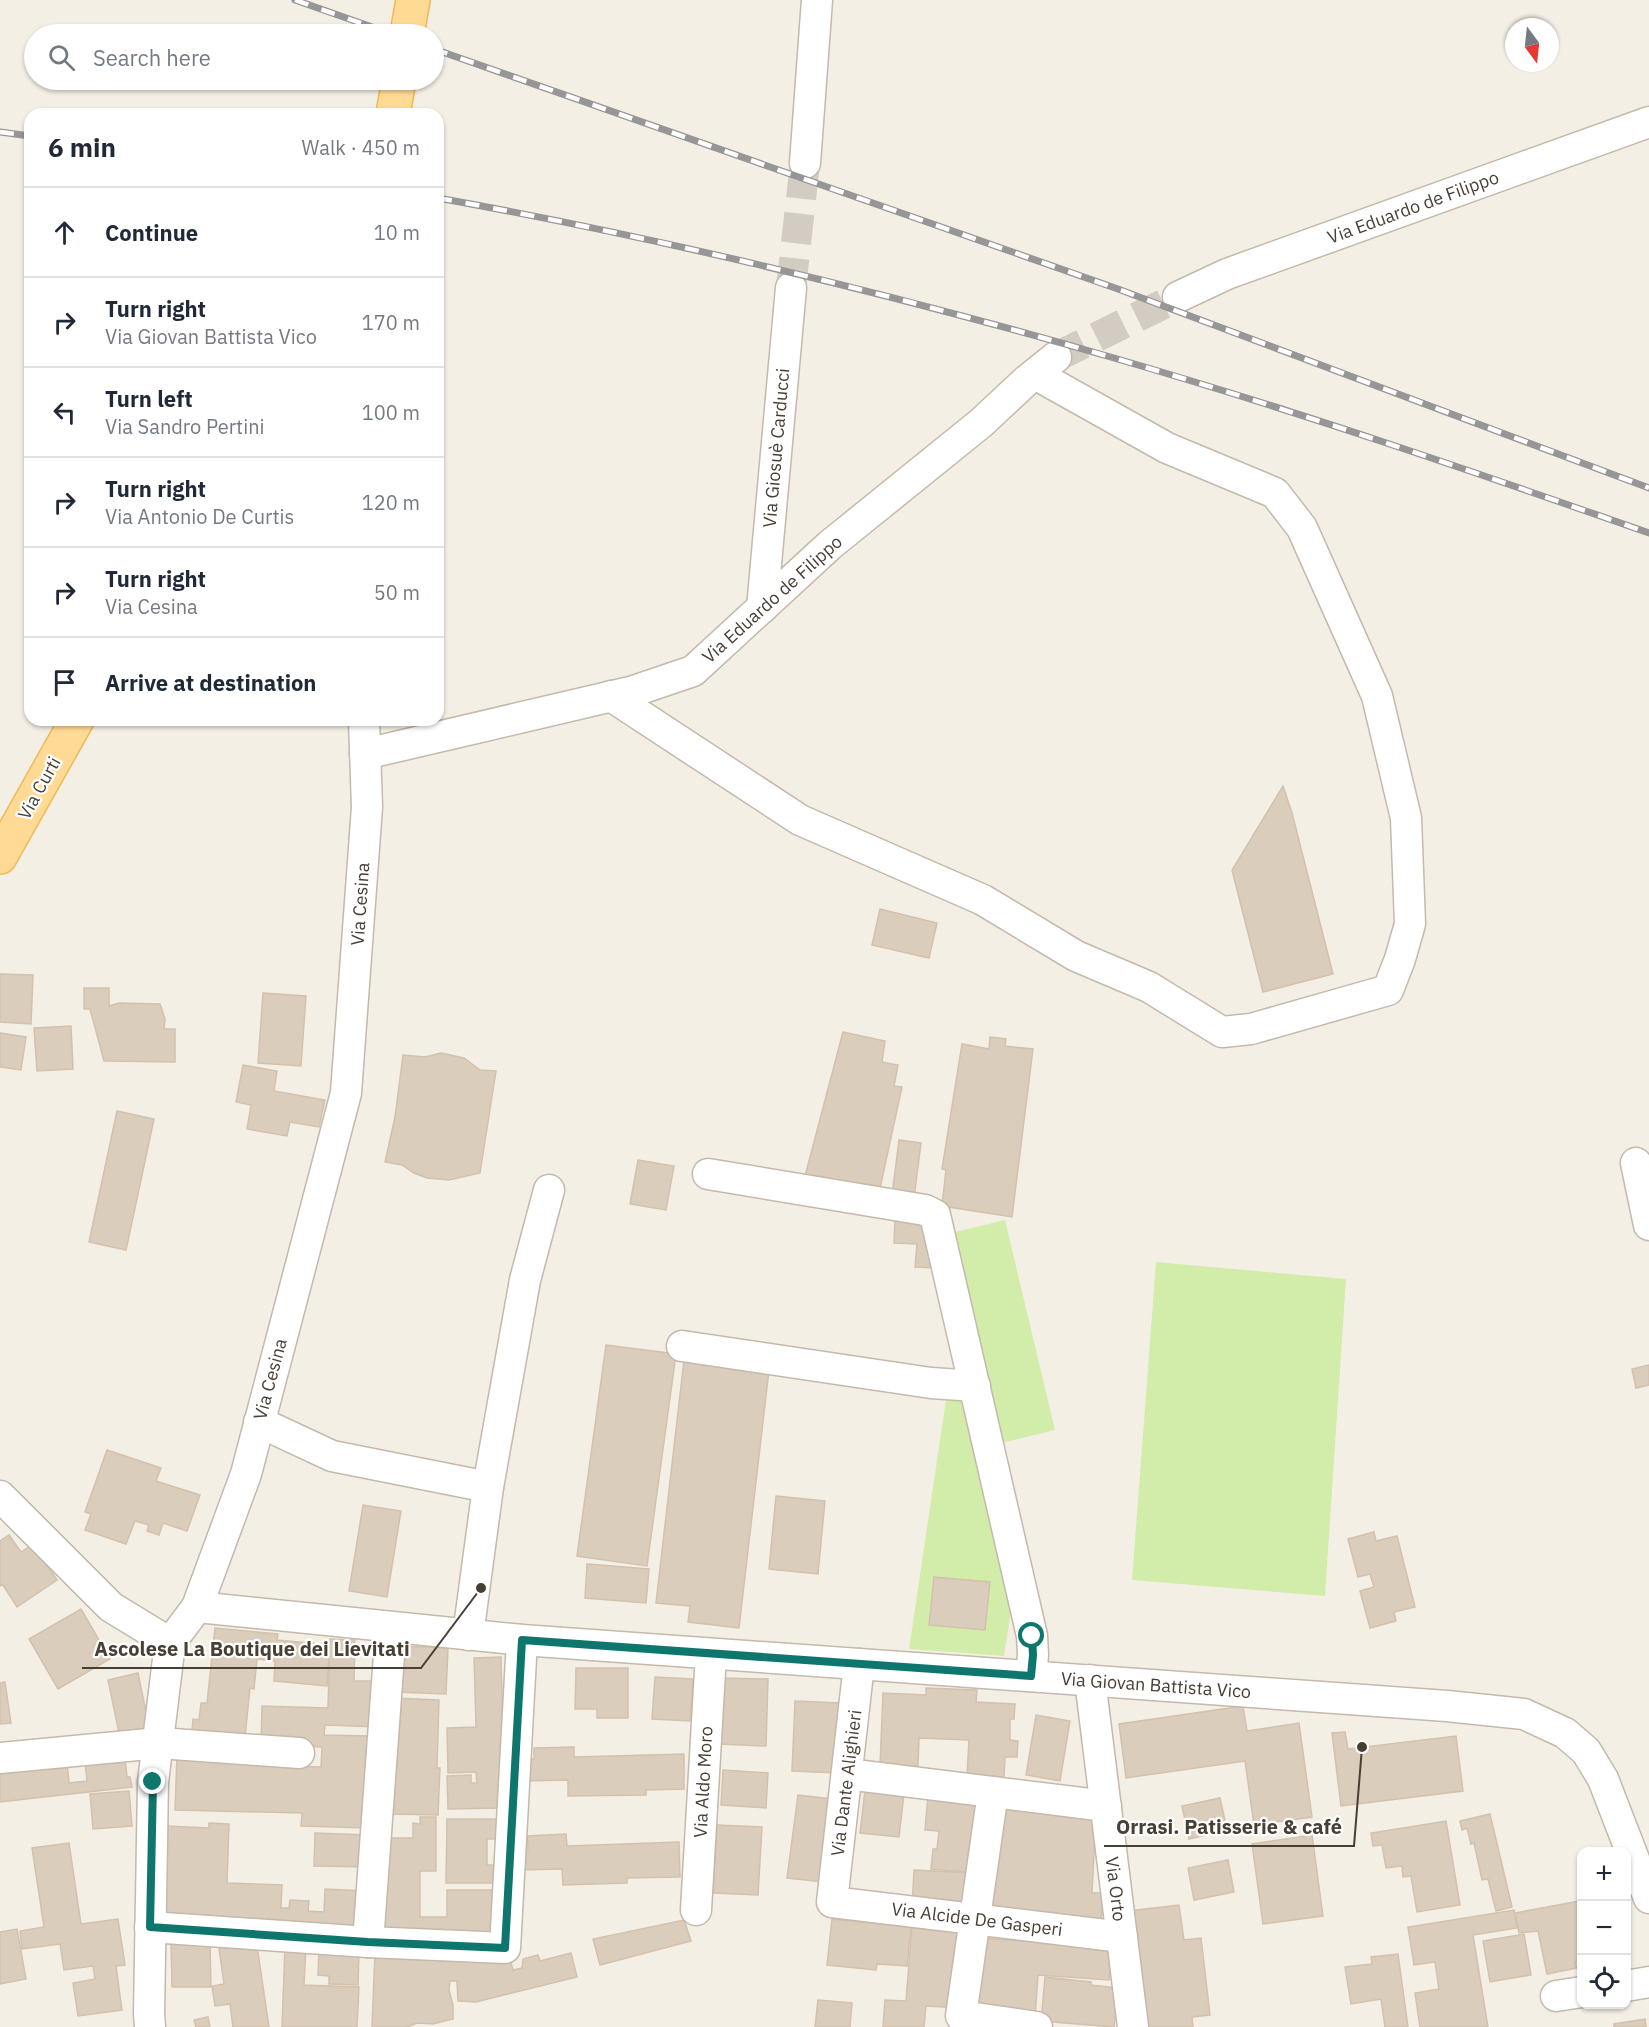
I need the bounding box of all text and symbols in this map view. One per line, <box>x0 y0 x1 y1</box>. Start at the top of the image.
north arrow <box>1505 18 1559 72</box>
search box <box>24 24 444 90</box>
icon: search <box>45 41 78 74</box>
text: Search here <box>93 43 211 72</box>
text: 6 min <box>48 130 116 164</box>
text: Walk · 450 m <box>302 134 420 161</box>
street label: Via Eduardo de Filippo <box>1324 165 1502 249</box>
icon: ahead <box>48 216 81 249</box>
text: Continue <box>105 218 198 247</box>
text: 10 m <box>374 219 420 246</box>
text: Turn right <box>105 294 206 323</box>
icon: right <box>48 306 81 339</box>
text: 170 m <box>362 309 420 336</box>
text: Via Giovan Battista Vico <box>105 323 317 350</box>
street label: Via Giosuè Carducci <box>758 367 794 529</box>
text: Turn left <box>105 384 193 413</box>
icon: left <box>48 396 81 429</box>
text: 100 m <box>362 399 420 426</box>
text: Via Sandro Pertini <box>105 413 265 440</box>
text: Turn right <box>105 474 206 503</box>
icon: right <box>48 486 81 519</box>
text: 120 m <box>362 489 420 516</box>
text: Via Antonio De Curtis <box>105 503 294 530</box>
street label: Via Eduardo de Filippo <box>697 530 847 668</box>
text: Turn right <box>105 564 206 593</box>
icon: right <box>48 576 81 609</box>
text: 50 m <box>374 579 420 606</box>
text: Via Cesina <box>105 593 198 620</box>
icon: arrive <box>48 666 81 699</box>
text: Arrive at destination <box>105 668 316 697</box>
street label: Via Curti <box>12 753 66 823</box>
street label: Via Cesina <box>346 861 374 946</box>
street label: Via Cesina <box>248 1335 292 1422</box>
route start <box>1018 1622 1044 1648</box>
callout: Ascolese La Boutique dei Lievitati <box>82 1630 421 1668</box>
text: Ascolese La Boutique dei Lievitati <box>94 1635 410 1662</box>
street label: Via Giovan Battista Vico <box>1060 1667 1252 1703</box>
street label: Via Dante Alighieri <box>826 1708 866 1858</box>
street label: Via Aldo Moro <box>689 1726 717 1838</box>
route end <box>139 1768 165 1794</box>
callout: Orrasi. Patisserie & café <box>1104 1808 1354 1846</box>
text: Orrasi. Patisserie & café <box>1116 1813 1342 1840</box>
map controls <box>1577 1847 1631 2009</box>
button: + <box>1577 1847 1631 1901</box>
street label: Via Orto <box>1101 1855 1131 1923</box>
street label: Via Alcide De Gasperi <box>890 1897 1064 1941</box>
button: − <box>1577 1901 1631 1955</box>
button: locate <box>1577 1955 1631 2009</box>

